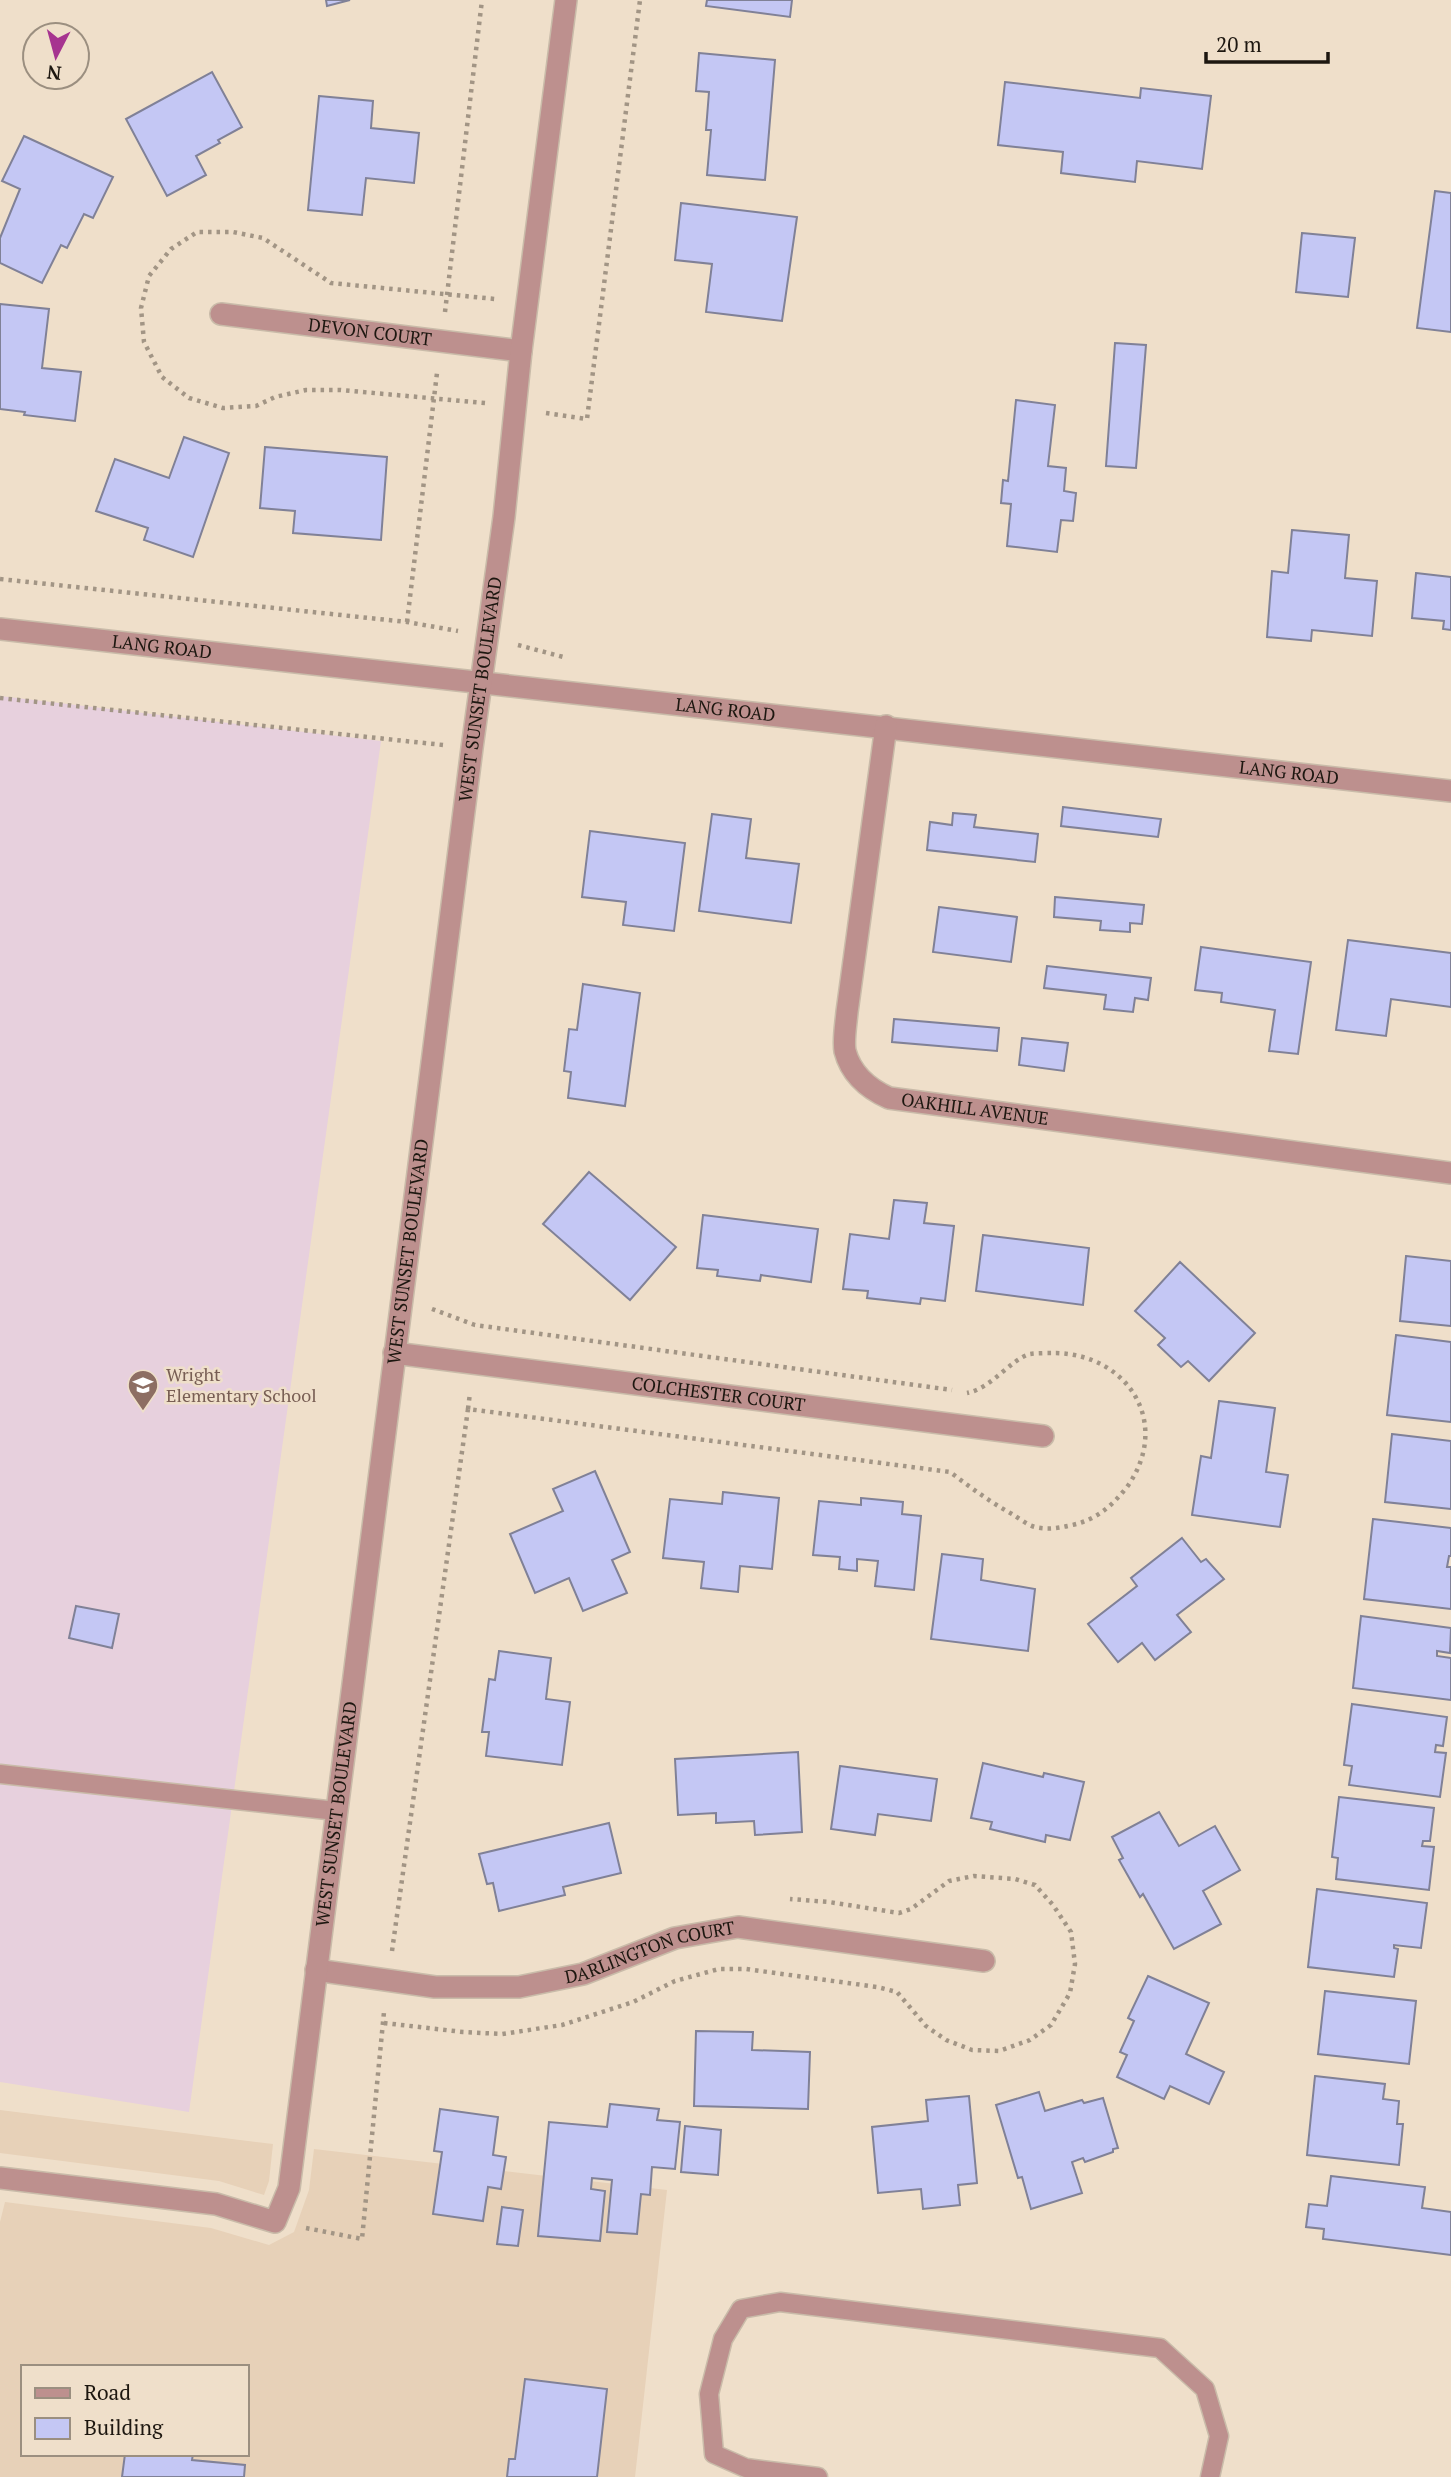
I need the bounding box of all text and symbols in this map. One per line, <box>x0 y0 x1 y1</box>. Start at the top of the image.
north arrow <box>21 21 91 91</box>
scale bar <box>1206 21 1328 65</box>
text: 20 m <box>1216 30 1262 58</box>
text: N <box>45 60 63 87</box>
street label: DEVON COURT <box>307 312 433 351</box>
street label: WEST SUNSET BOULEVARD <box>452 575 507 803</box>
street label: LANG ROAD <box>111 629 213 664</box>
street label: LANG ROAD <box>674 692 777 727</box>
street label: LANG ROAD <box>1238 754 1340 789</box>
street label: OAKHILL AVENUE <box>900 1087 1050 1130</box>
street label: WEST SUNSET BOULEVARD <box>381 1137 433 1366</box>
place label: Wright Elementary School <box>166 1362 317 1407</box>
school or university icon: Wright Elementary School <box>126 1368 160 1412</box>
street label: COLCHESTER COURT <box>630 1371 807 1416</box>
street label: WEST SUNSET BOULEVARD <box>309 1700 362 1928</box>
street label: DARLINGTON COURT <box>563 1915 736 1988</box>
legend <box>21 2365 248 2456</box>
text: Road <box>84 2378 131 2406</box>
text: Building <box>84 2413 164 2441</box>

